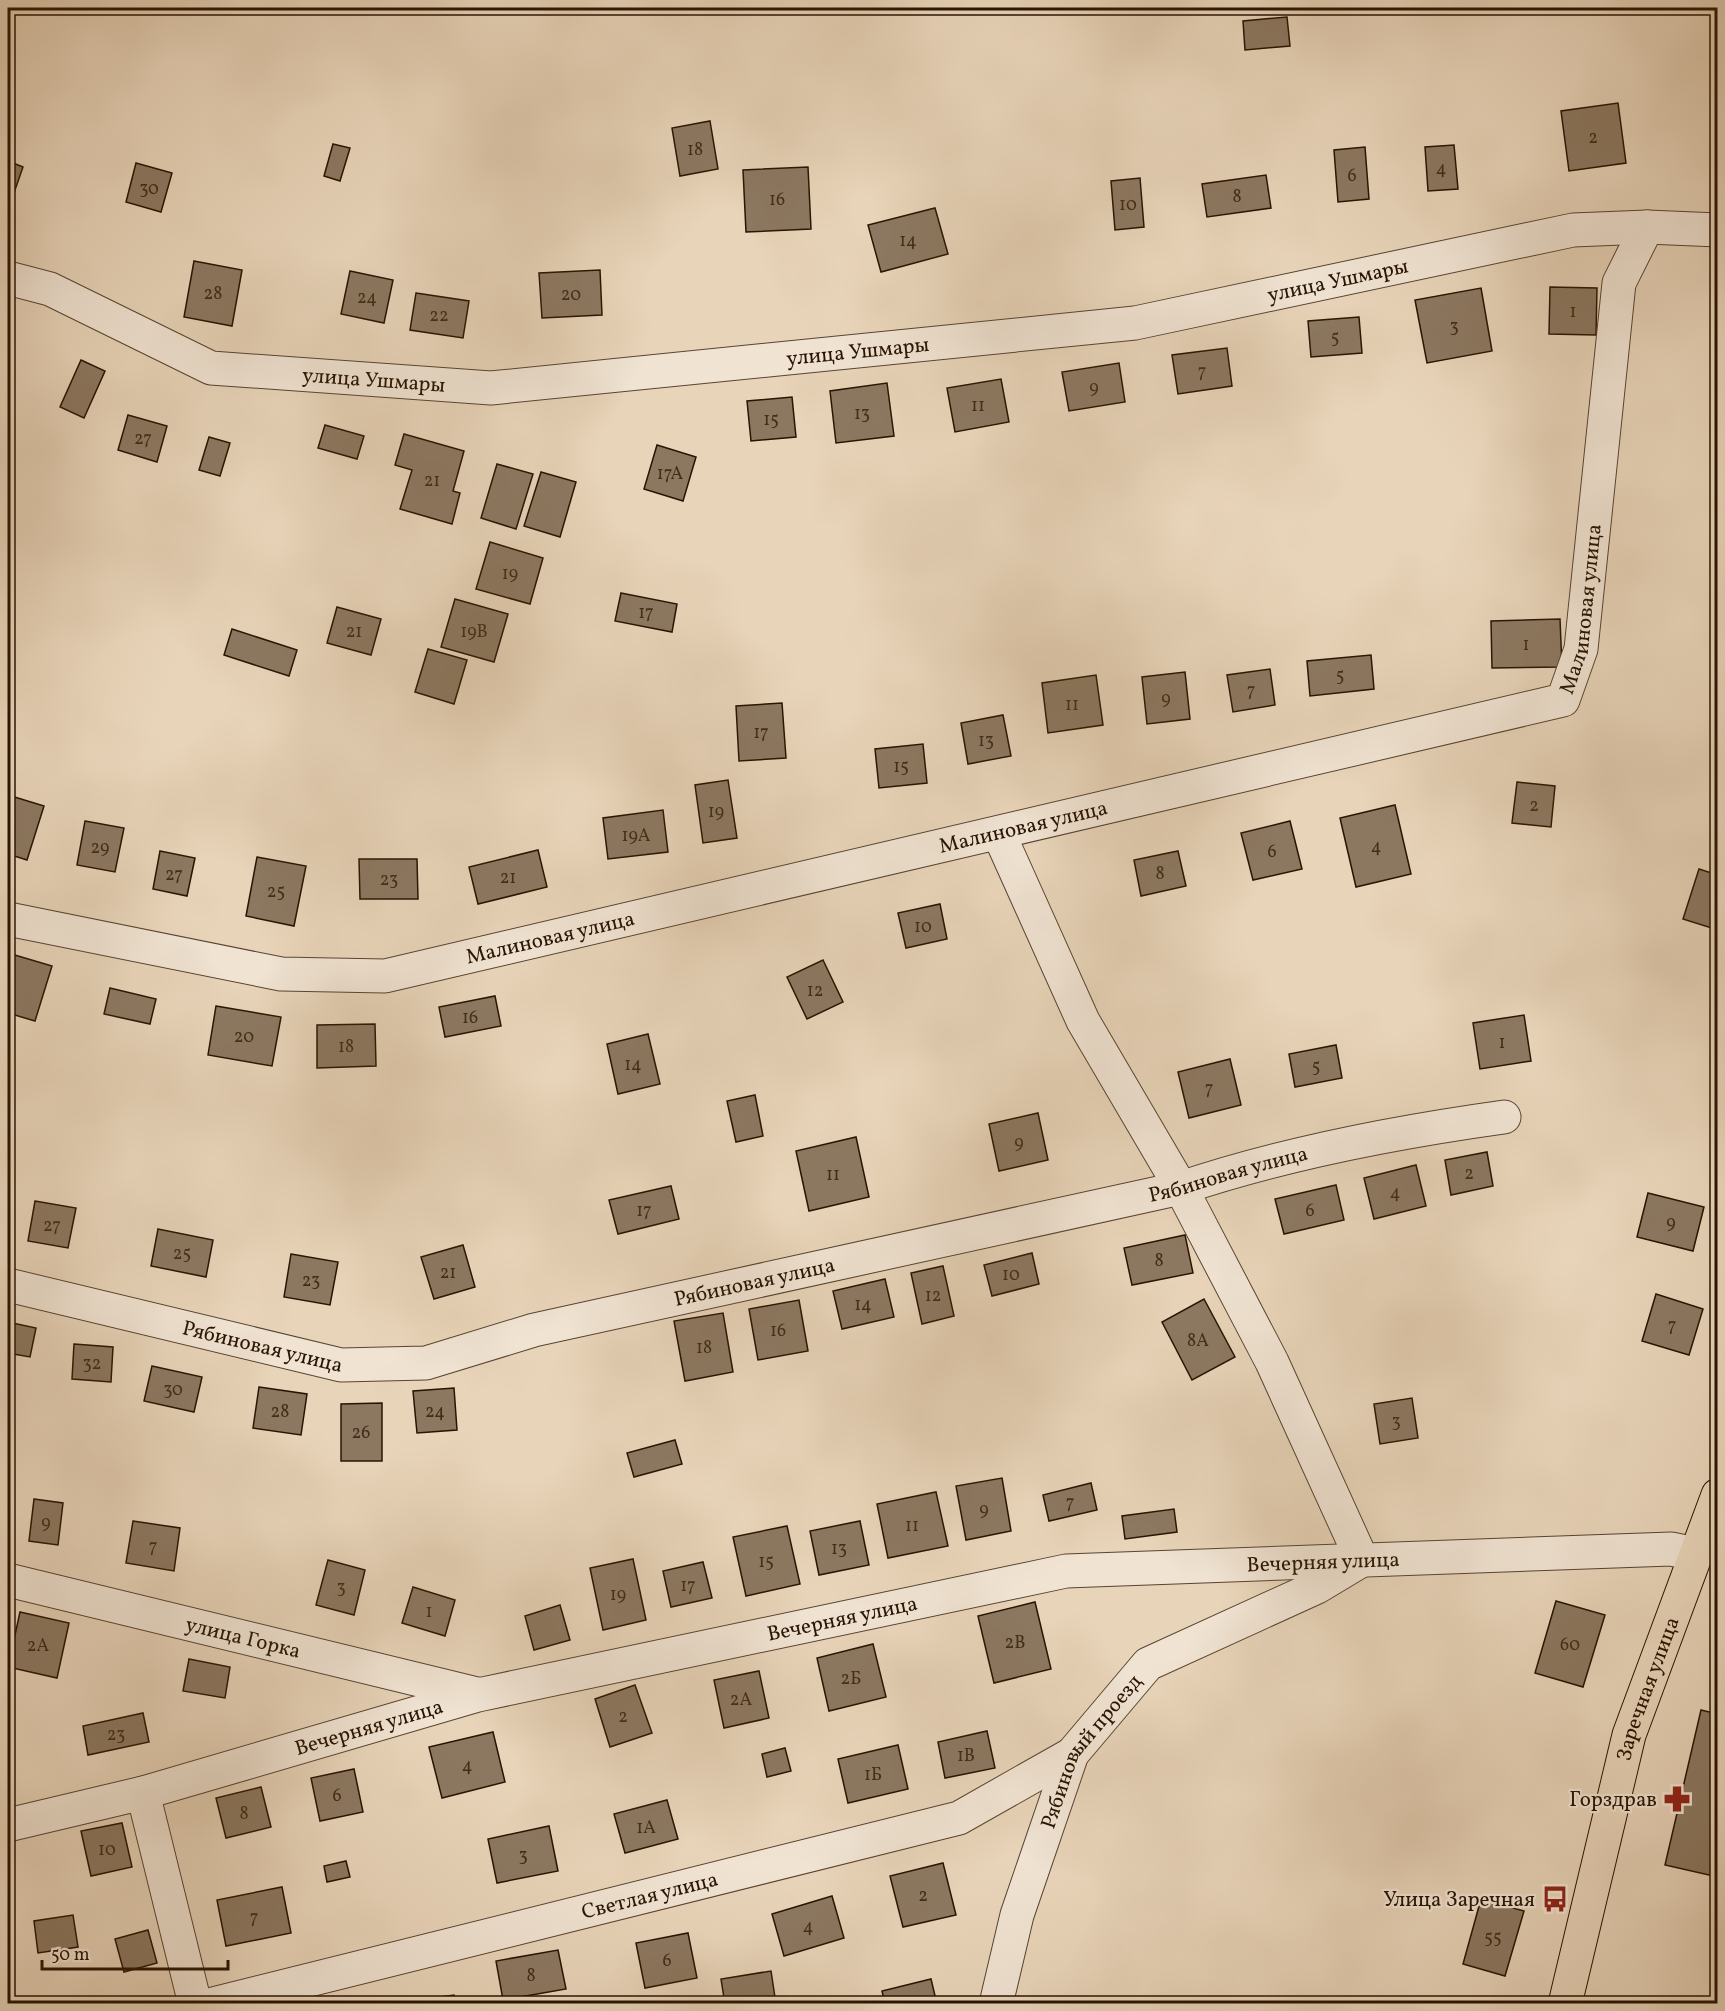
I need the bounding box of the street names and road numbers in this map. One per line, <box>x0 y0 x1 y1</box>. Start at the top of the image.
street label: улица Ушмары <box>1265 252 1411 310</box>
street label: улица Ушмары <box>785 331 931 374</box>
street label: улица Ушмары <box>301 362 446 401</box>
street label: Малиновая улица <box>1553 523 1610 698</box>
street label: Малиновая улица <box>936 794 1111 862</box>
street label: Малиновая улица <box>463 905 638 973</box>
street label: Рябиновая улица <box>1146 1140 1311 1211</box>
street label: Рябиновая улица <box>671 1251 838 1315</box>
street label: Рябиновая улица <box>179 1314 346 1381</box>
street label: Вечерняя улица <box>1246 1546 1400 1580</box>
street label: Вечерняя улица <box>765 1590 920 1650</box>
street label: улица Горка <box>182 1611 304 1667</box>
street label: Заречная улица <box>1610 1613 1688 1764</box>
street label: Рябиновый проезд <box>1034 1668 1149 1833</box>
street label: Вечерняя улица <box>292 1693 447 1764</box>
street label: Светлая улица <box>579 1866 721 1928</box>

